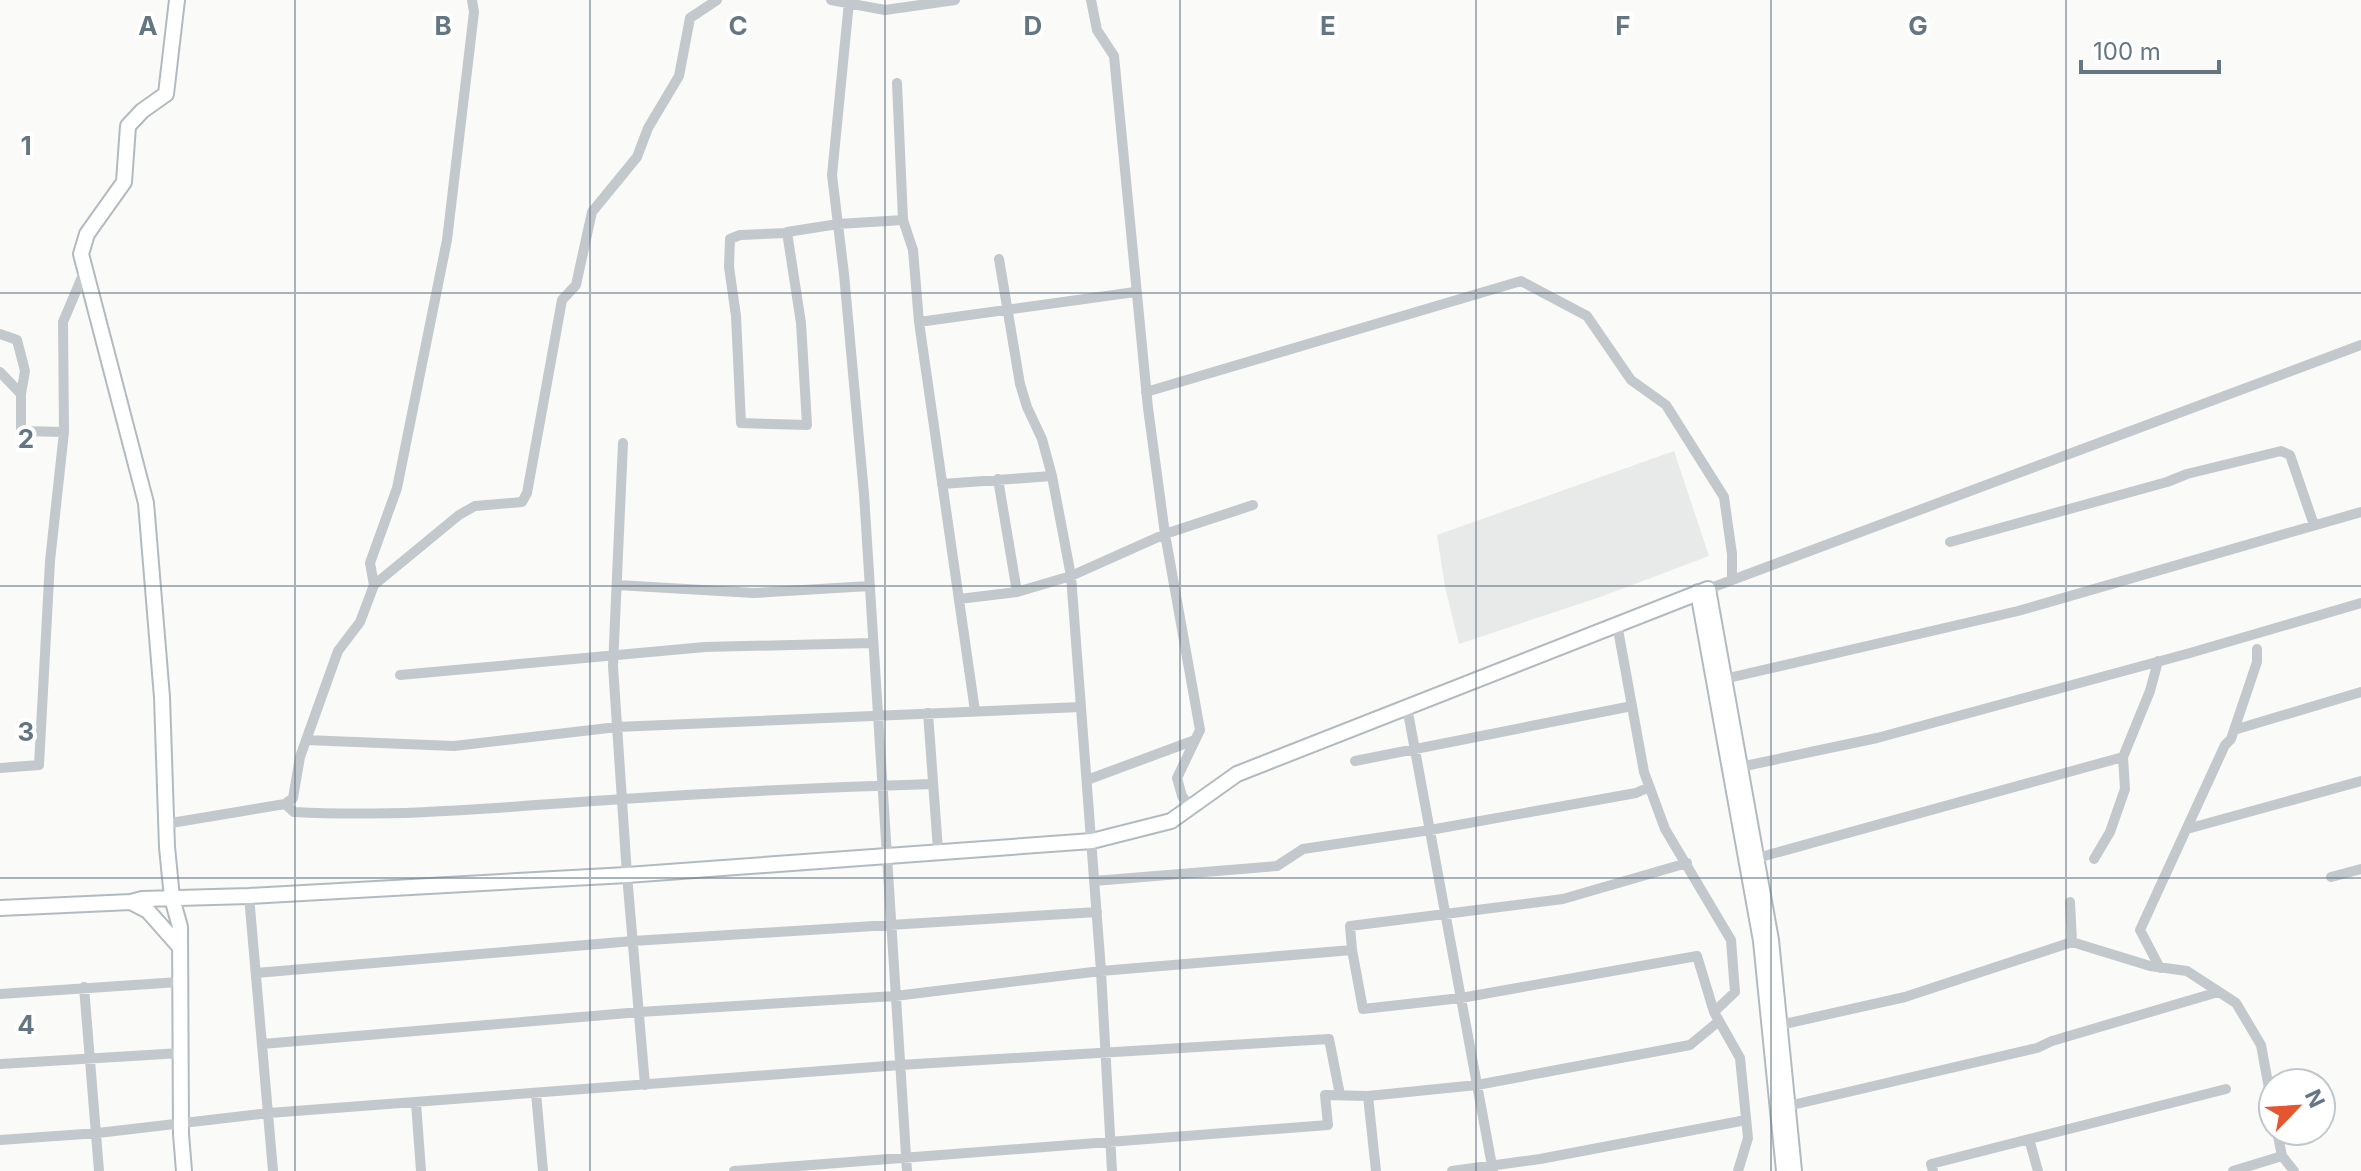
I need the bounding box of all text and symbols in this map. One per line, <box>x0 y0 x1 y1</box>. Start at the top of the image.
text: A <box>138 10 158 41</box>
text: B <box>434 10 452 41</box>
text: C <box>728 10 748 41</box>
text: D <box>1024 10 1042 41</box>
text: E <box>1320 10 1336 41</box>
text: F <box>1615 10 1631 41</box>
text: G <box>1908 10 1928 41</box>
scale bar <box>2081 24 2219 74</box>
text: 100 m <box>2093 37 2161 66</box>
text: 1 <box>20 130 32 161</box>
text: 2 <box>18 423 34 454</box>
text: 3 <box>18 716 34 747</box>
text: 4 <box>17 1009 35 1040</box>
north arrow <box>2257 1067 2337 1147</box>
text: N <box>2300 1085 2330 1112</box>

